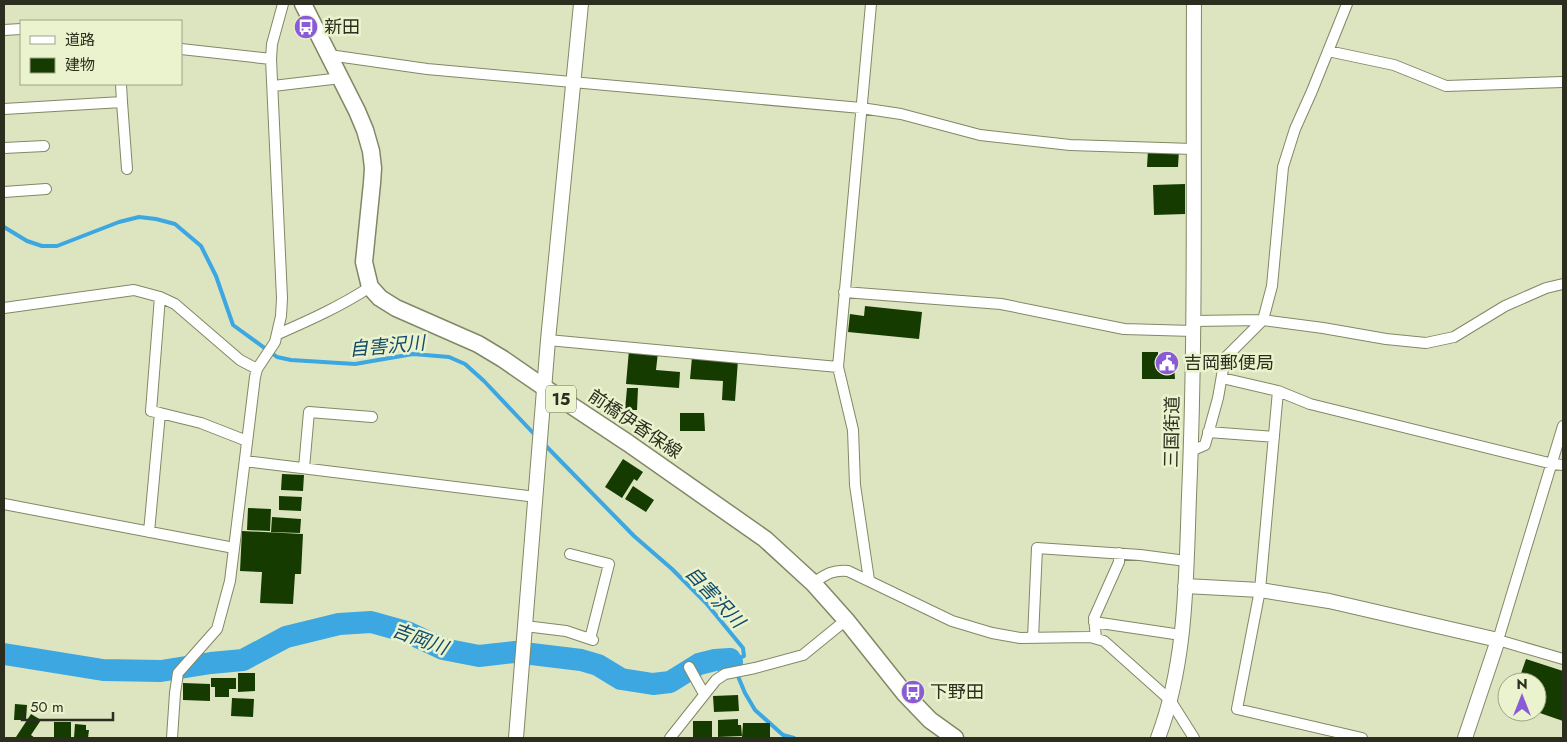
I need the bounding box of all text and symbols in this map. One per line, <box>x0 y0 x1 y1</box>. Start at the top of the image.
bus stop icon: 新田 <box>293 14 319 40</box>
place label: 新田 <box>324 14 360 40</box>
legend <box>20 20 182 85</box>
text: 道路 <box>65 29 95 51</box>
text: 建物 <box>65 54 95 76</box>
water label: 自害沢川 <box>348 329 428 363</box>
public building icon: 吉岡郵便局 <box>1154 350 1180 376</box>
place label: 吉岡郵便局 <box>1184 350 1274 376</box>
street label: 前橋伊香保線 <box>583 383 687 465</box>
road number: 15 <box>546 386 576 412</box>
street label: 三国街道 <box>1158 396 1186 468</box>
water label: 自害沢川 <box>679 560 752 635</box>
water label: 吉岡川 <box>389 617 453 662</box>
north arrow <box>1497 672 1547 722</box>
text: N <box>1516 674 1528 694</box>
bus stop icon: 下野田 <box>900 679 926 705</box>
place label: 下野田 <box>930 679 984 705</box>
scale bar <box>22 690 114 722</box>
text: 50 m <box>30 696 64 718</box>

